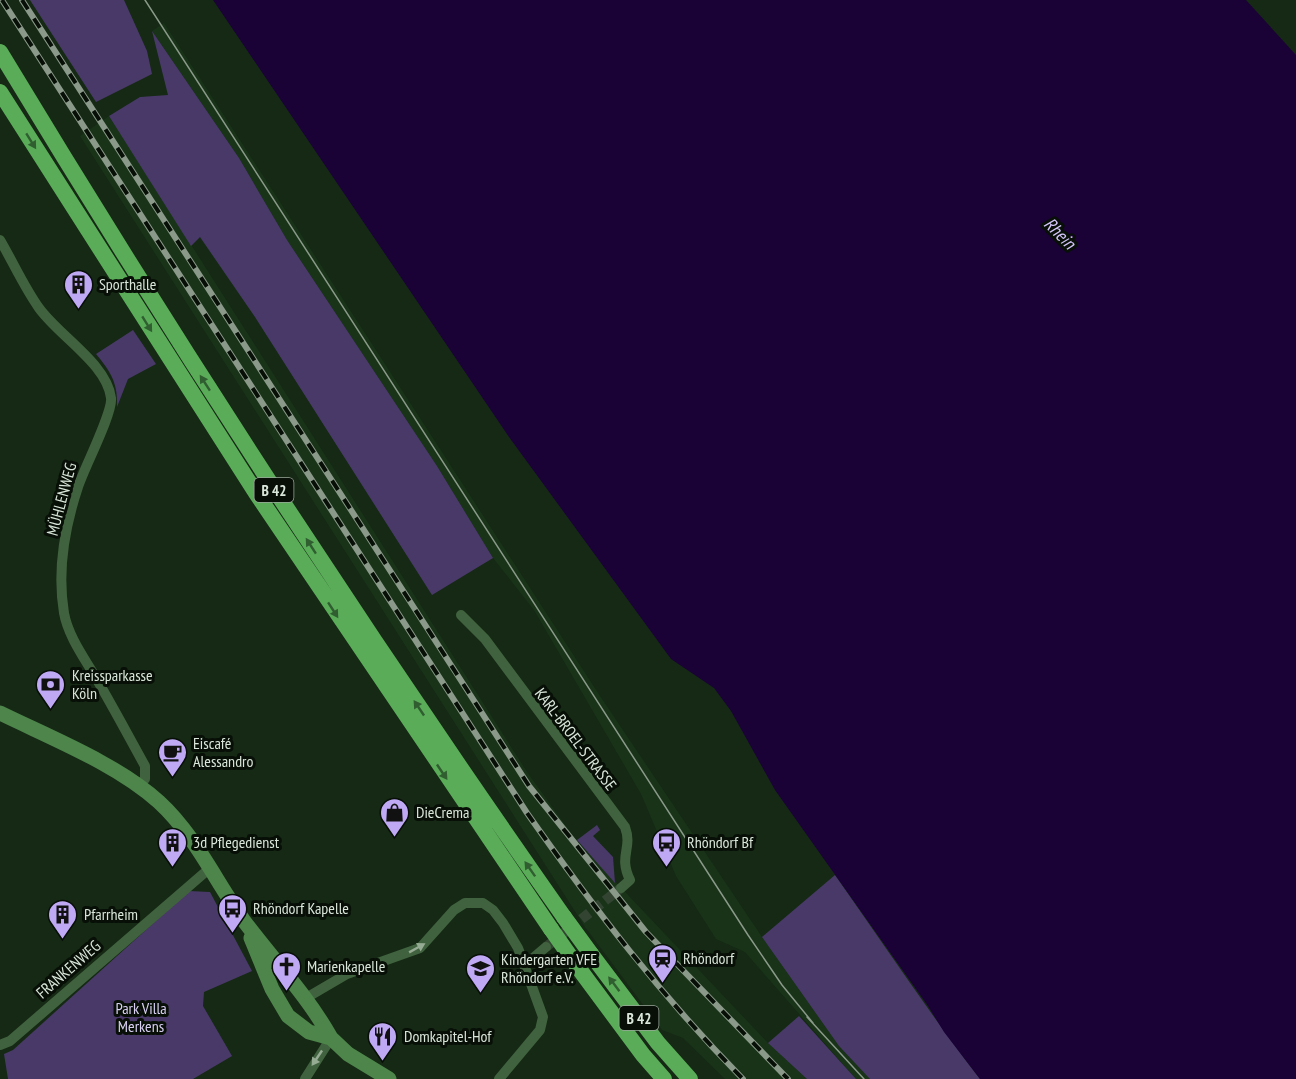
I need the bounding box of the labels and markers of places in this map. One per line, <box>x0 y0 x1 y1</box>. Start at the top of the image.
building icon: Sporthalle <box>62 268 94 310</box>
place label: Sporthalle <box>99 274 156 294</box>
place label: Kreissparkasse Köln <box>72 665 153 703</box>
bank icon: Kreissparkasse Köln <box>35 668 67 710</box>
place label: Eiscafé Alessandro <box>193 733 253 771</box>
cafe icon: Eiscafé Alessandro <box>156 736 188 778</box>
shop icon: DieCrema <box>379 796 411 838</box>
place label: DieCrema <box>416 802 469 822</box>
building icon: 3d Pflegedienst <box>156 826 188 868</box>
bus stop icon: Rhöndorf Bf <box>650 826 682 868</box>
place label: 3d Pflegedienst <box>193 832 280 852</box>
place label: Rhöndorf Bf <box>687 832 754 852</box>
bus stop icon: Rhöndorf Kapelle <box>216 892 248 934</box>
building icon: Pfarrheim <box>47 898 79 940</box>
place label: Rhöndorf Kapelle <box>253 898 349 918</box>
place label: Pfarrheim <box>84 904 138 924</box>
station icon: Rhöndorf <box>646 942 678 984</box>
place label: Rhöndorf <box>683 948 735 968</box>
place label: Kindergarten VFE Rhöndorf e.V. <box>501 949 597 987</box>
church icon: Marienkapelle <box>270 950 302 992</box>
school or university icon: Kindergarten VFE Rhöndorf e.V. <box>464 952 496 994</box>
place label: Marienkapelle <box>307 956 385 976</box>
restaurant icon: Domkapitel-Hof <box>367 1020 399 1062</box>
place label: Domkapitel-Hof <box>404 1026 492 1046</box>

